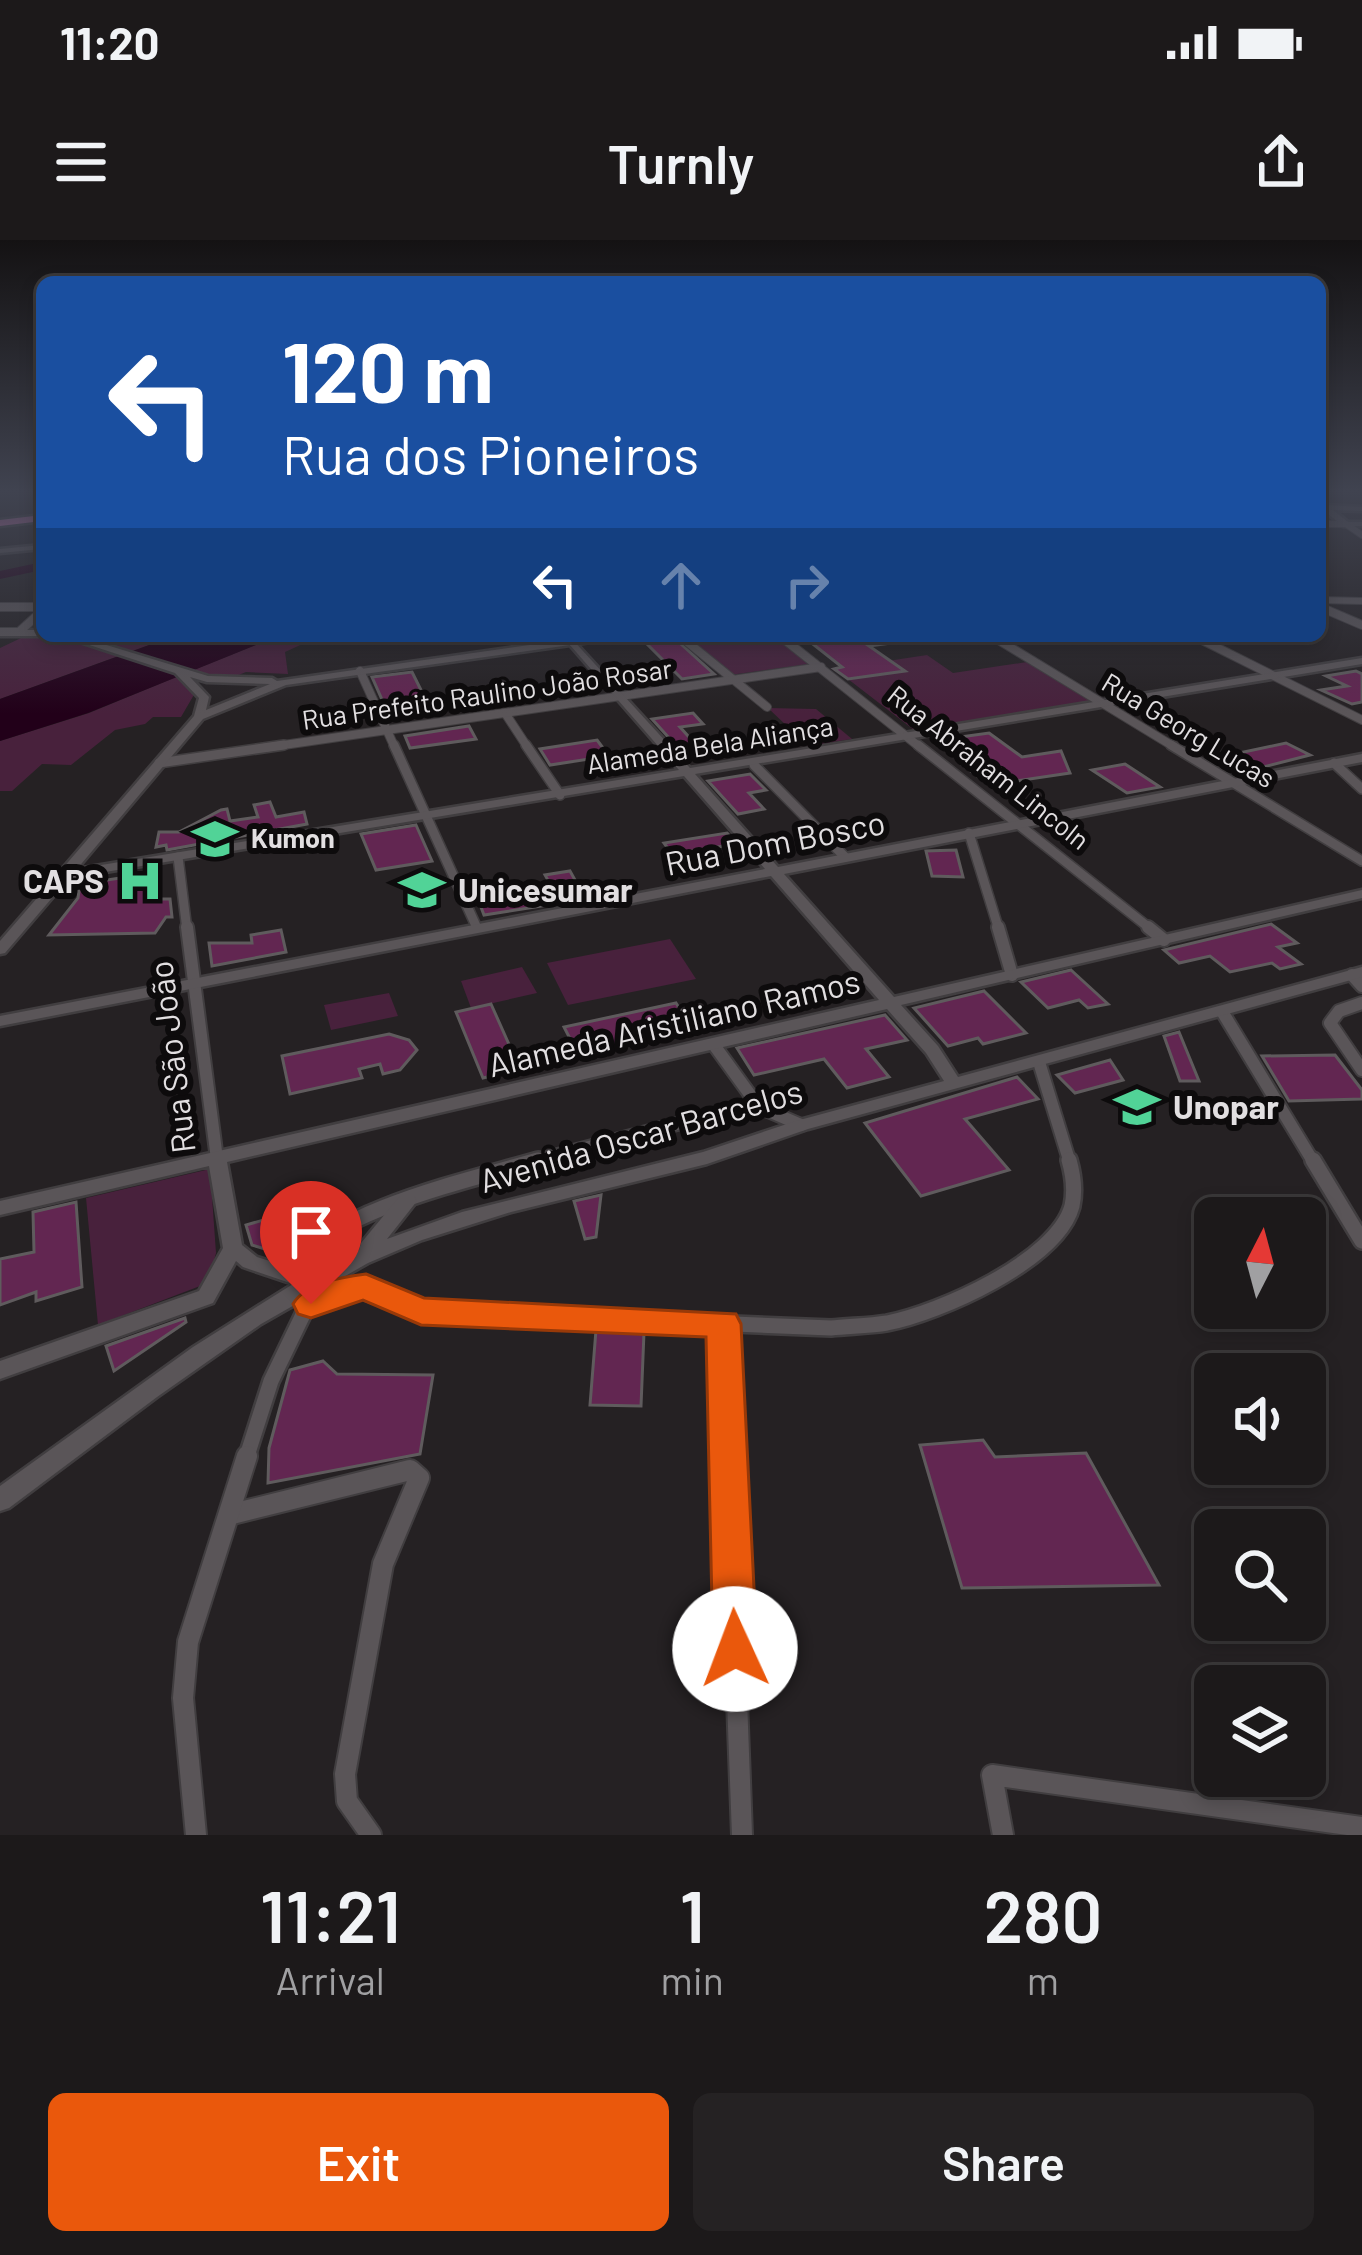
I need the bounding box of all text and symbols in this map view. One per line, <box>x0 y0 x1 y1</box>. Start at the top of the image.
text: 11:20 <box>60 15 159 69</box>
icon: menu <box>48 129 114 195</box>
icon: share <box>1248 129 1314 195</box>
text: Turnly <box>608 130 755 195</box>
text: 120 m <box>282 319 494 420</box>
icon: left <box>84 324 240 480</box>
text: Rua dos Pioneiros <box>282 421 699 486</box>
icon: left <box>522 552 588 618</box>
icon: ahead <box>648 552 714 618</box>
icon: right <box>774 552 840 618</box>
street label: Rua Prefeito Raulino João Rosar <box>300 651 674 735</box>
street label: Rua Georg Lucas <box>1097 665 1281 793</box>
street label: Rua Abraham Lincoln <box>882 678 1096 855</box>
street label: Alameda Bela Aliança <box>584 709 835 779</box>
street label: Rua Dom Bosco <box>661 801 888 883</box>
school or university icon: Kumon <box>190 814 240 864</box>
place label: Kumon <box>251 821 335 853</box>
hospital icon: CAPS <box>115 856 165 906</box>
place label: CAPS <box>23 860 104 900</box>
school or university icon: Unicesumar <box>397 865 447 915</box>
place label: Unicesumar <box>458 869 633 909</box>
street label: Rua São João <box>139 959 203 1156</box>
street label: Alameda Aristiliano Ramos <box>484 960 864 1084</box>
street label: Avenida Oscar Barcelos <box>475 1070 807 1200</box>
school or university icon: Unopar <box>1112 1082 1162 1132</box>
place label: Unopar <box>1173 1086 1279 1126</box>
pin <box>260 1181 362 1304</box>
north arrow <box>1194 1197 1326 1329</box>
map controls <box>1194 1197 1326 1797</box>
icon: arrive <box>278 1199 344 1265</box>
button: sound <box>1194 1353 1326 1485</box>
button: search <box>1194 1509 1326 1641</box>
position arrow <box>672 1586 798 1712</box>
button: layers <box>1194 1665 1326 1797</box>
text: 11:21 <box>260 1871 401 1957</box>
text: 1 <box>679 1871 705 1957</box>
text: 280 <box>983 1871 1102 1957</box>
text: Arrival <box>276 1956 385 2003</box>
text: min <box>661 1956 724 2003</box>
text: m <box>1027 1956 1059 2003</box>
button: Exit <box>48 2093 669 2231</box>
button: Share <box>693 2093 1314 2231</box>

